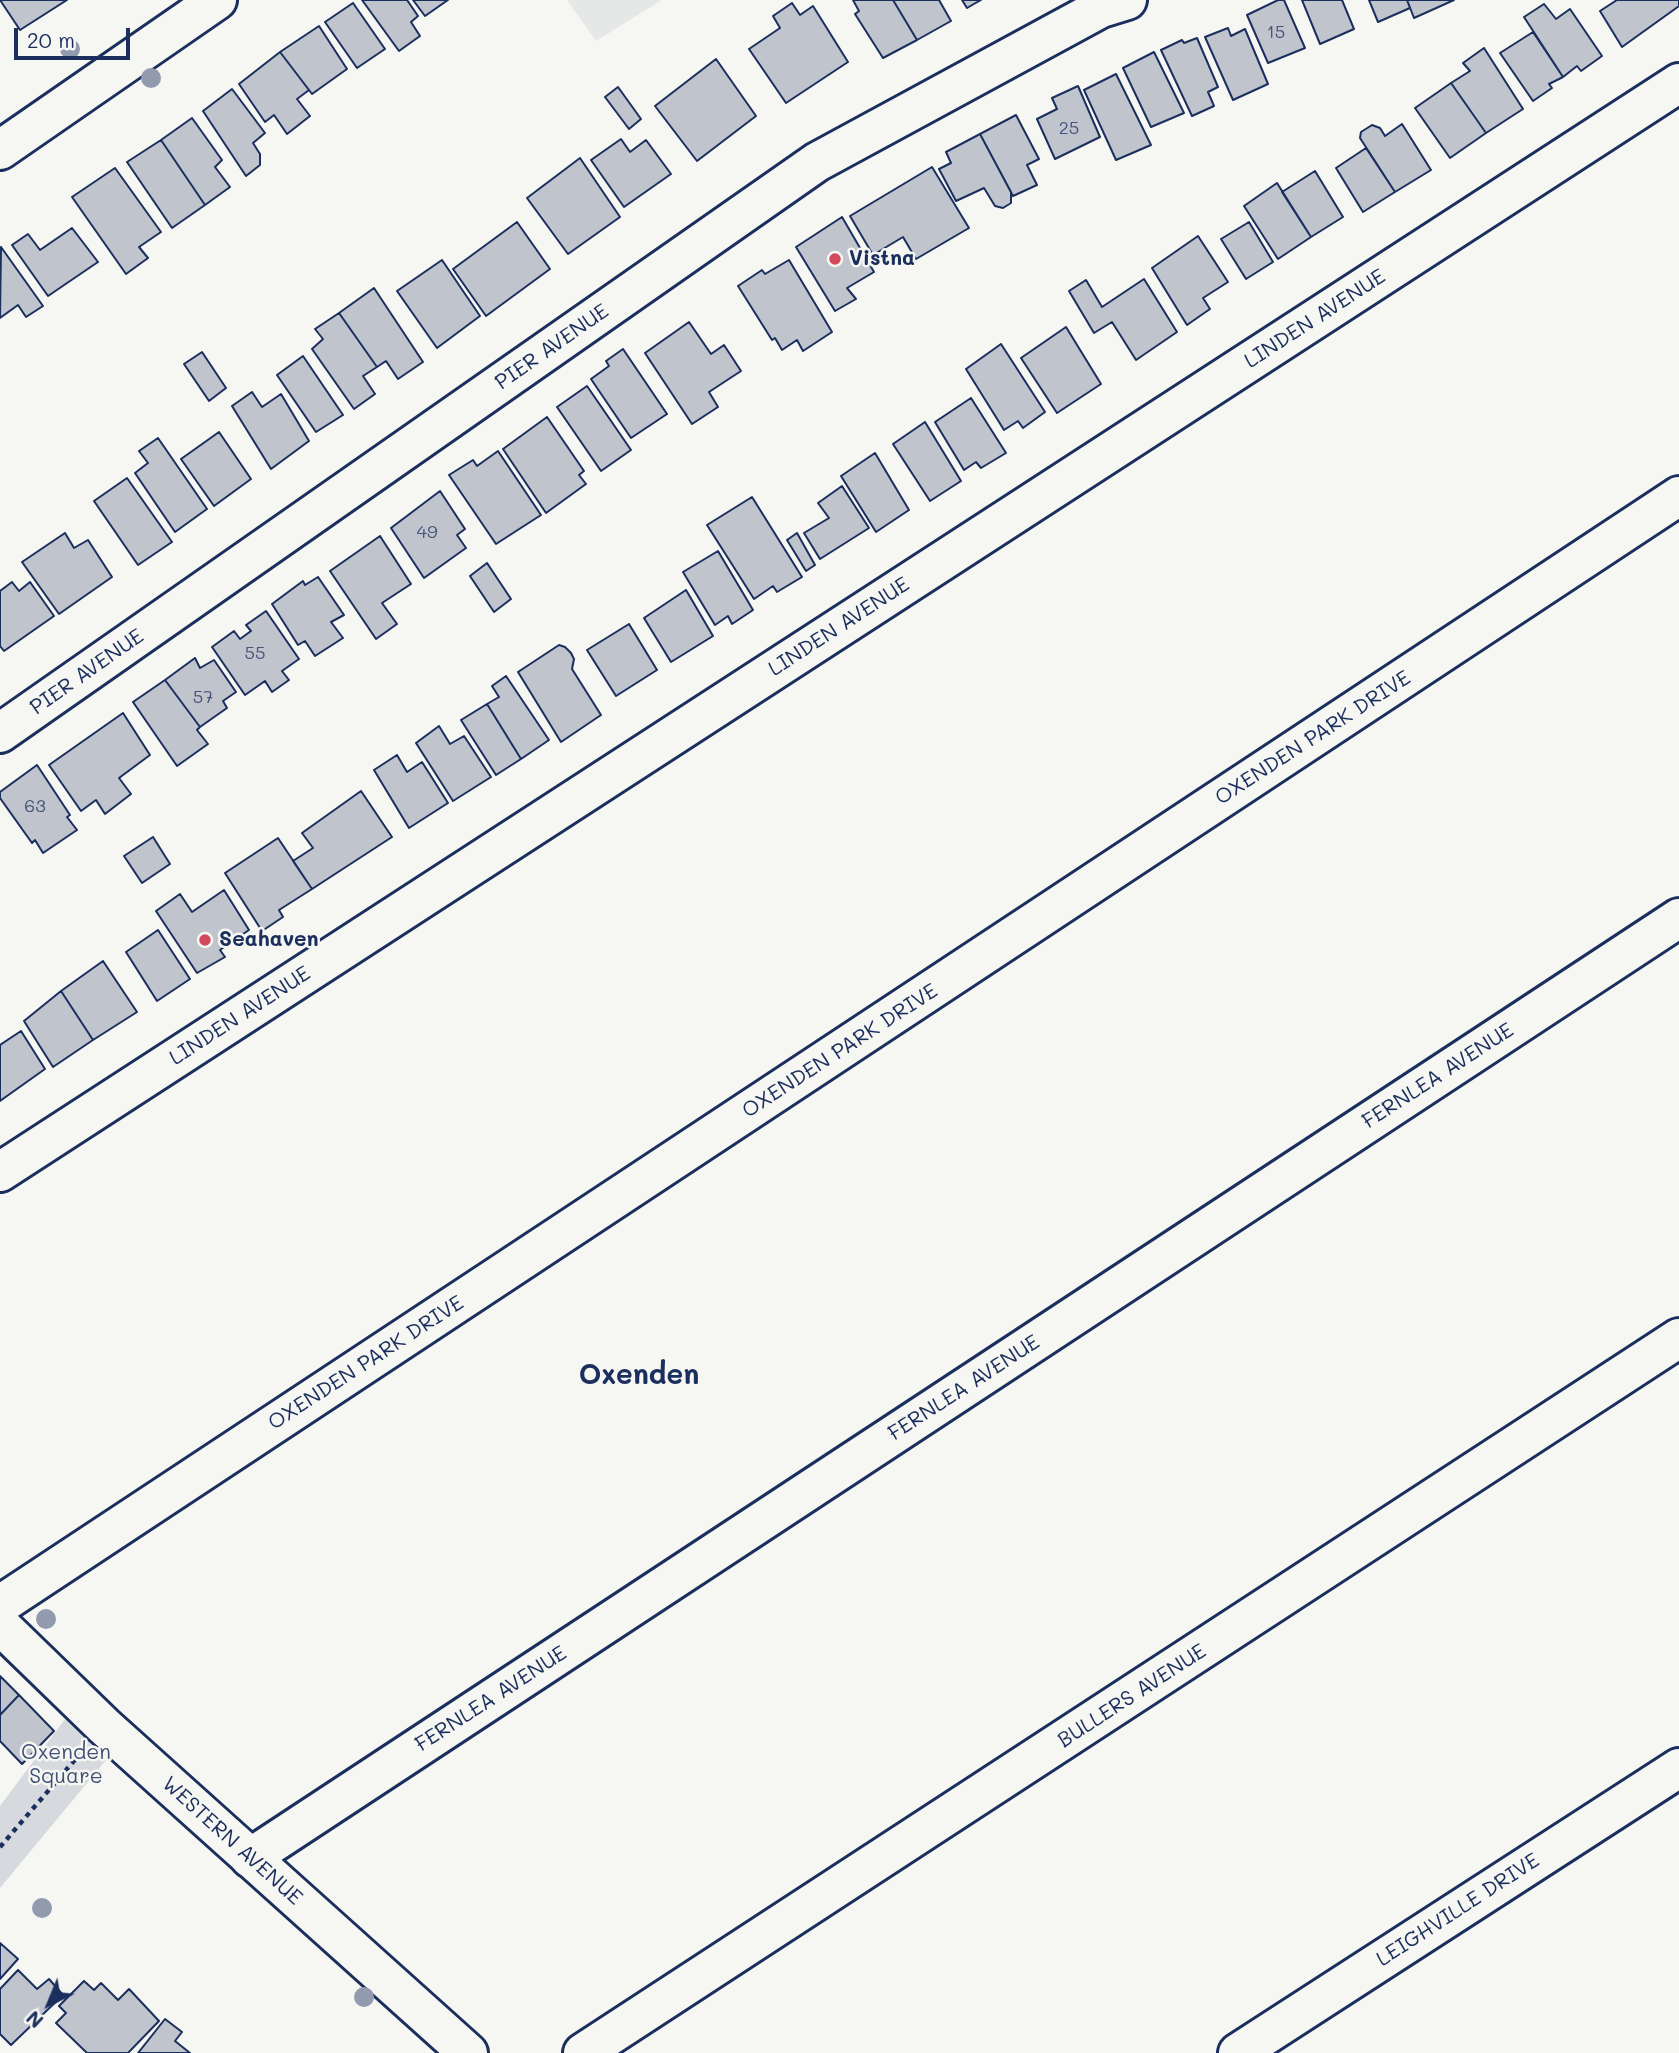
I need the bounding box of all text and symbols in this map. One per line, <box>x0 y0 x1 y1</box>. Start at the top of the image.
scale bar <box>18 14 133 58</box>
house number: 15 <box>1267 21 1285 43</box>
text: 20 m <box>27 26 75 53</box>
house number: 25 <box>1059 117 1079 139</box>
place label: Vistna <box>849 246 915 272</box>
marker: Vistna <box>827 251 843 267</box>
street label: LINDEN AVENUE <box>1240 264 1390 374</box>
street label: PIER AVENUE <box>490 299 614 395</box>
house number: 49 <box>416 521 438 543</box>
street label: LINDEN AVENUE <box>764 572 914 682</box>
street label: PIER AVENUE <box>25 624 149 720</box>
house number: 55 <box>245 642 265 664</box>
street label: OXENDEN PARK DRIVE <box>1211 665 1415 811</box>
house number: 57 <box>193 686 213 708</box>
house number: 63 <box>24 795 46 817</box>
place label: Seahaven <box>219 927 319 953</box>
marker: Seahaven <box>197 932 213 948</box>
street label: LINDEN AVENUE <box>165 961 315 1071</box>
street label: OXENDEN PARK DRIVE <box>738 978 942 1124</box>
street label: FERNLEA AVENUE <box>1358 1018 1518 1134</box>
street label: OXENDEN PARK DRIVE <box>264 1290 468 1436</box>
street label: FERNLEA AVENUE <box>884 1330 1044 1446</box>
district label: Oxenden <box>579 1358 699 1392</box>
street label: BULLERS AVENUE <box>1053 1639 1211 1753</box>
street label: FERNLEA AVENUE <box>411 1641 571 1757</box>
park label: Oxenden Square <box>21 1740 111 1790</box>
street label: WESTERN AVENUE <box>157 1771 307 1911</box>
street label: LEIGHVILLE DRIVE <box>1372 1848 1544 1972</box>
north arrow <box>14 1969 84 2039</box>
text: N <box>21 2006 48 2034</box>

